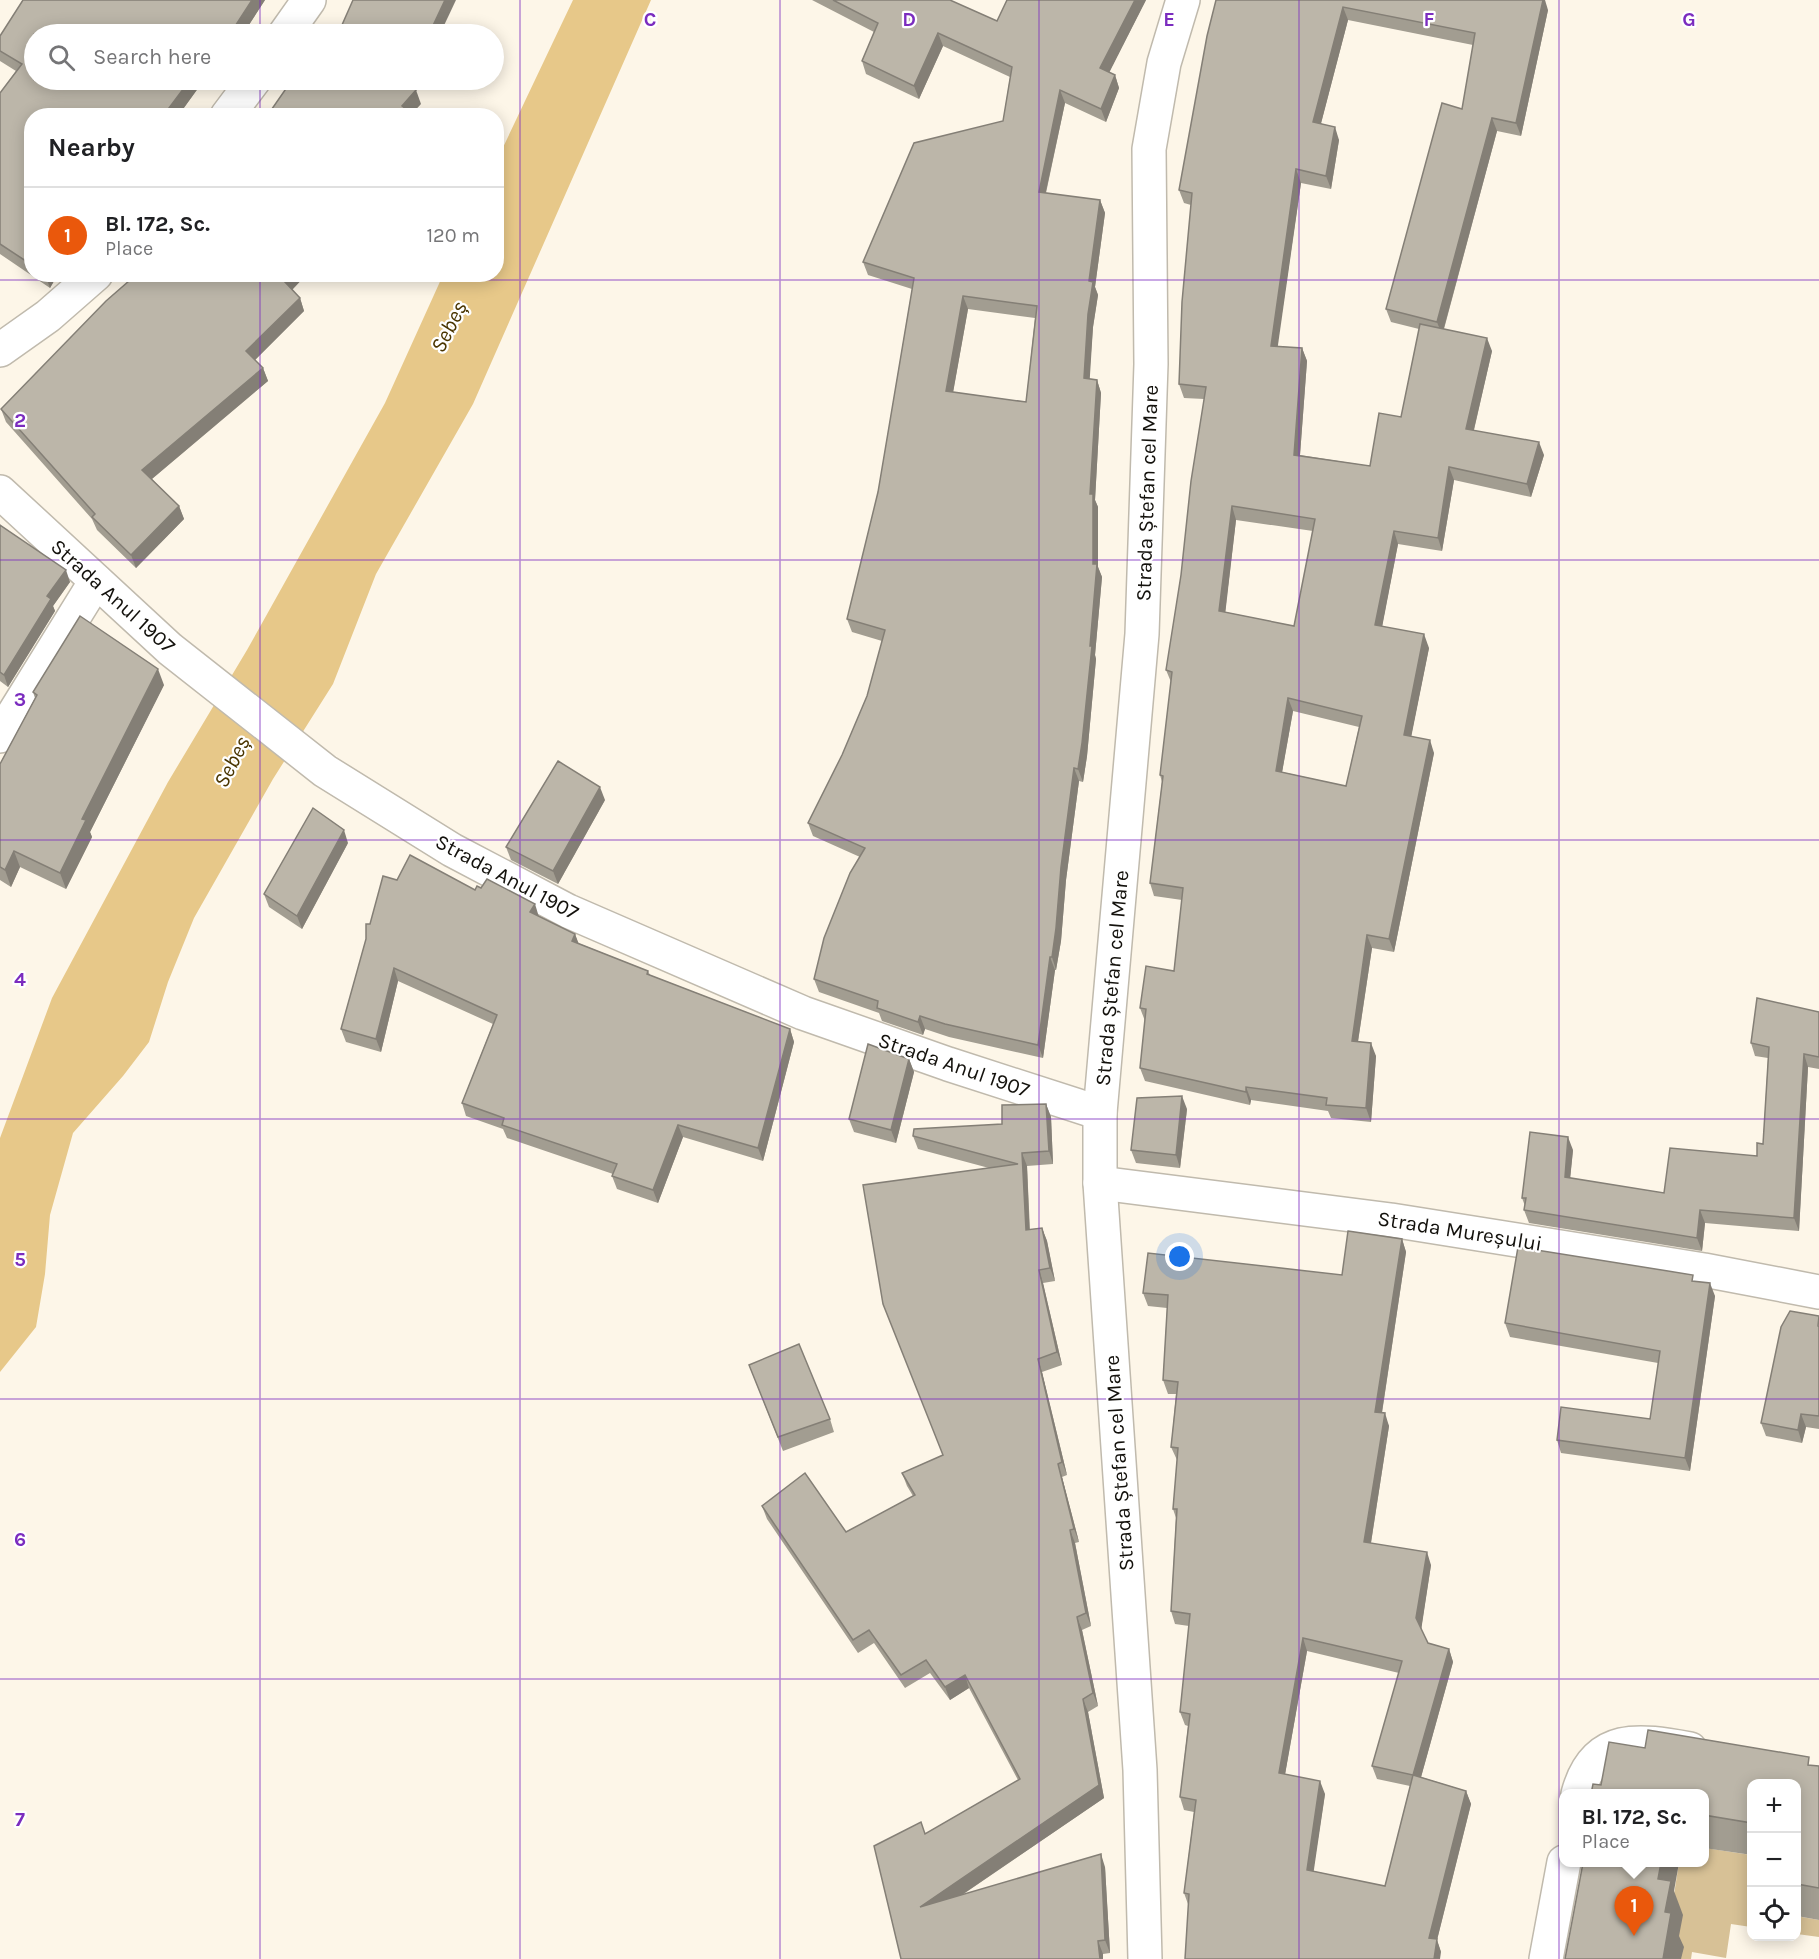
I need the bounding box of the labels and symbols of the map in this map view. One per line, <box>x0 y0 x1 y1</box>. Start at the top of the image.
text: C <box>644 8 656 31</box>
text: D <box>902 8 916 31</box>
text: E <box>1163 8 1175 31</box>
text: F <box>1424 8 1435 31</box>
text: G <box>1682 8 1696 31</box>
water label: Sebeș <box>425 297 473 357</box>
street label: Strada Ștefan cel Mare <box>1131 384 1163 602</box>
text: 2 <box>14 409 26 432</box>
street label: Strada Anul 1907 <box>46 534 180 658</box>
text: 3 <box>14 688 26 711</box>
water label: Sebeș <box>208 732 256 792</box>
street label: Strada Anul 1907 <box>431 829 583 925</box>
street label: Strada Ștefan cel Mare <box>1091 869 1133 1087</box>
text: 4 <box>14 968 26 991</box>
street label: Strada Anul 1907 <box>875 1028 1033 1102</box>
street label: Strada Mureșului <box>1376 1206 1544 1256</box>
your location <box>1165 1242 1194 1271</box>
text: 5 <box>14 1248 26 1271</box>
street label: Strada Ștefan cel Mare <box>1099 1354 1139 1572</box>
text: 6 <box>14 1528 26 1551</box>
text: 7 <box>15 1808 25 1831</box>
pin: 1 <box>1614 1886 1654 1936</box>

